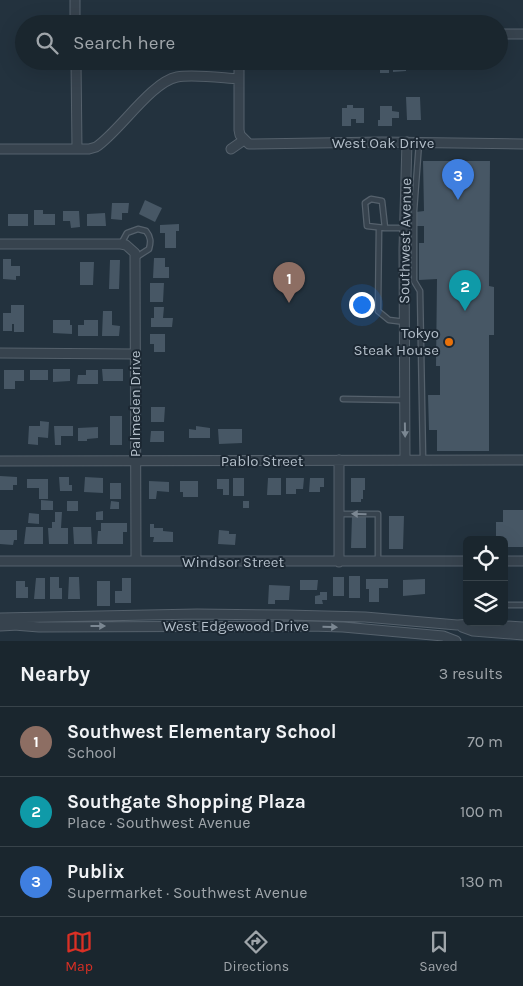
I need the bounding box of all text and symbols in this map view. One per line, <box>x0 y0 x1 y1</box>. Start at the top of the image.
search box <box>15 15 508 70</box>
icon: search <box>33 29 61 57</box>
text: Search here <box>73 32 175 54</box>
street label: West Oak Drive <box>332 134 434 152</box>
pin: 3 <box>442 159 474 200</box>
street label: Southwest Avenue <box>395 178 415 304</box>
pin: 1 <box>273 262 305 303</box>
pin: 2 <box>449 270 481 311</box>
your location <box>349 292 375 318</box>
place label: Tokyo Steak House <box>353 324 439 359</box>
marker: Tokyo Steak House <box>443 336 455 348</box>
street label: Palmeden Drive <box>126 351 144 457</box>
one-way arrow <box>401 422 409 438</box>
street label: Pablo Street <box>221 452 304 470</box>
one-way arrow <box>351 510 367 518</box>
map controls <box>463 536 508 626</box>
button: locate <box>463 536 508 581</box>
street label: Windsor Street <box>182 553 284 571</box>
button: layers <box>463 581 508 626</box>
street label: West Edgewood Drive <box>163 617 309 635</box>
one-way arrow <box>90 622 106 630</box>
one-way arrow <box>323 623 339 631</box>
text: Nearby <box>20 662 90 686</box>
text: 3 results <box>439 664 503 683</box>
text: Southwest Elementary School <box>67 721 337 743</box>
text: 1 <box>33 732 39 751</box>
text: 70 m <box>467 732 503 751</box>
text: School <box>67 743 117 762</box>
text: Southgate Shopping Plaza <box>67 791 306 813</box>
text: 2 <box>31 802 41 821</box>
text: 100 m <box>460 802 503 821</box>
text: Place · Southwest Avenue <box>67 813 251 832</box>
text: Publix <box>67 861 124 883</box>
text: 3 <box>31 872 41 891</box>
text: 130 m <box>460 872 503 891</box>
text: Supermarket · Southwest Avenue <box>67 883 307 902</box>
tab: Map <box>65 928 93 975</box>
tab: Directions <box>223 928 289 975</box>
tab: Saved <box>419 928 458 975</box>

